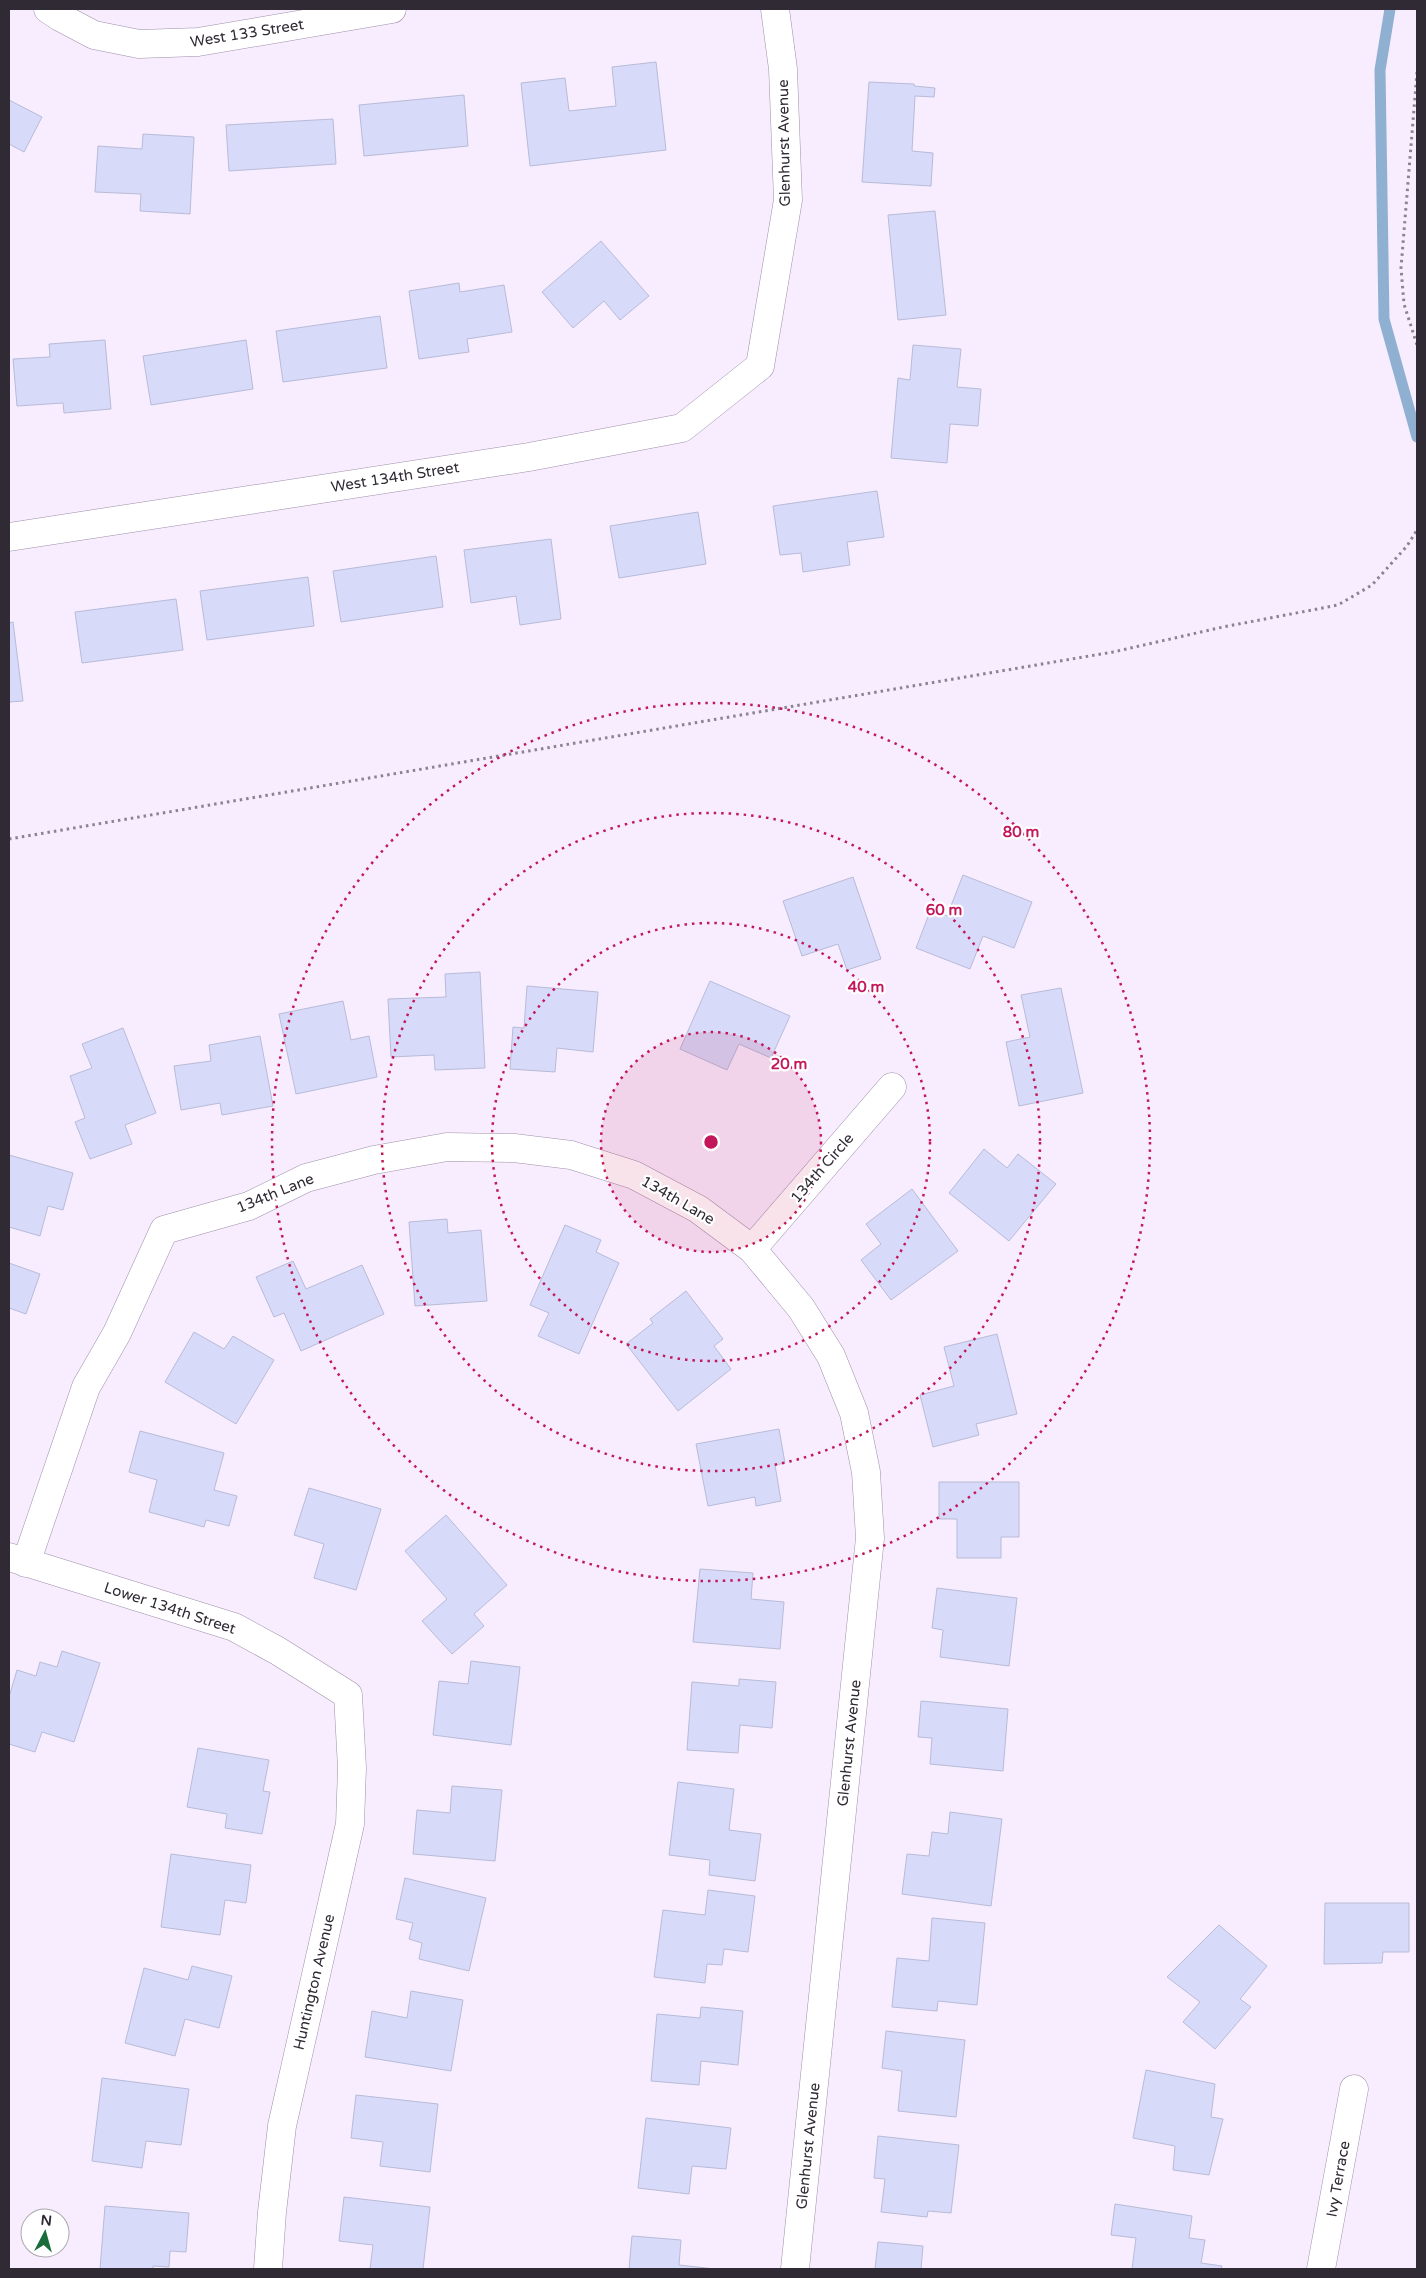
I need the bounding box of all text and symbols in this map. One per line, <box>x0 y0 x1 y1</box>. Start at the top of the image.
street label: West 133 Street <box>189 15 305 51</box>
street label: Glenhurst Avenue <box>774 79 794 207</box>
street label: West 134th Street <box>330 458 461 496</box>
text: 80 m <box>1003 823 1039 841</box>
text: 60 m <box>926 901 962 919</box>
text: 40 m <box>848 978 884 996</box>
text: 20 m <box>771 1055 807 1073</box>
street label: 134th Circle <box>787 1129 857 1207</box>
centre of rings <box>702 1133 720 1151</box>
street label: 134th Lane <box>234 1169 316 1217</box>
street label: 134th Lane <box>638 1172 718 1228</box>
street label: Lower 134th Street <box>102 1578 238 1638</box>
street label: Glenhurst Avenue <box>833 1679 865 1807</box>
street label: Huntington Avenue <box>290 1912 338 2052</box>
street label: Glenhurst Avenue <box>792 2082 824 2210</box>
street label: Ivy Terrace <box>1322 2139 1354 2219</box>
north arrow <box>20 2208 70 2258</box>
text: N <box>40 2212 53 2230</box>

